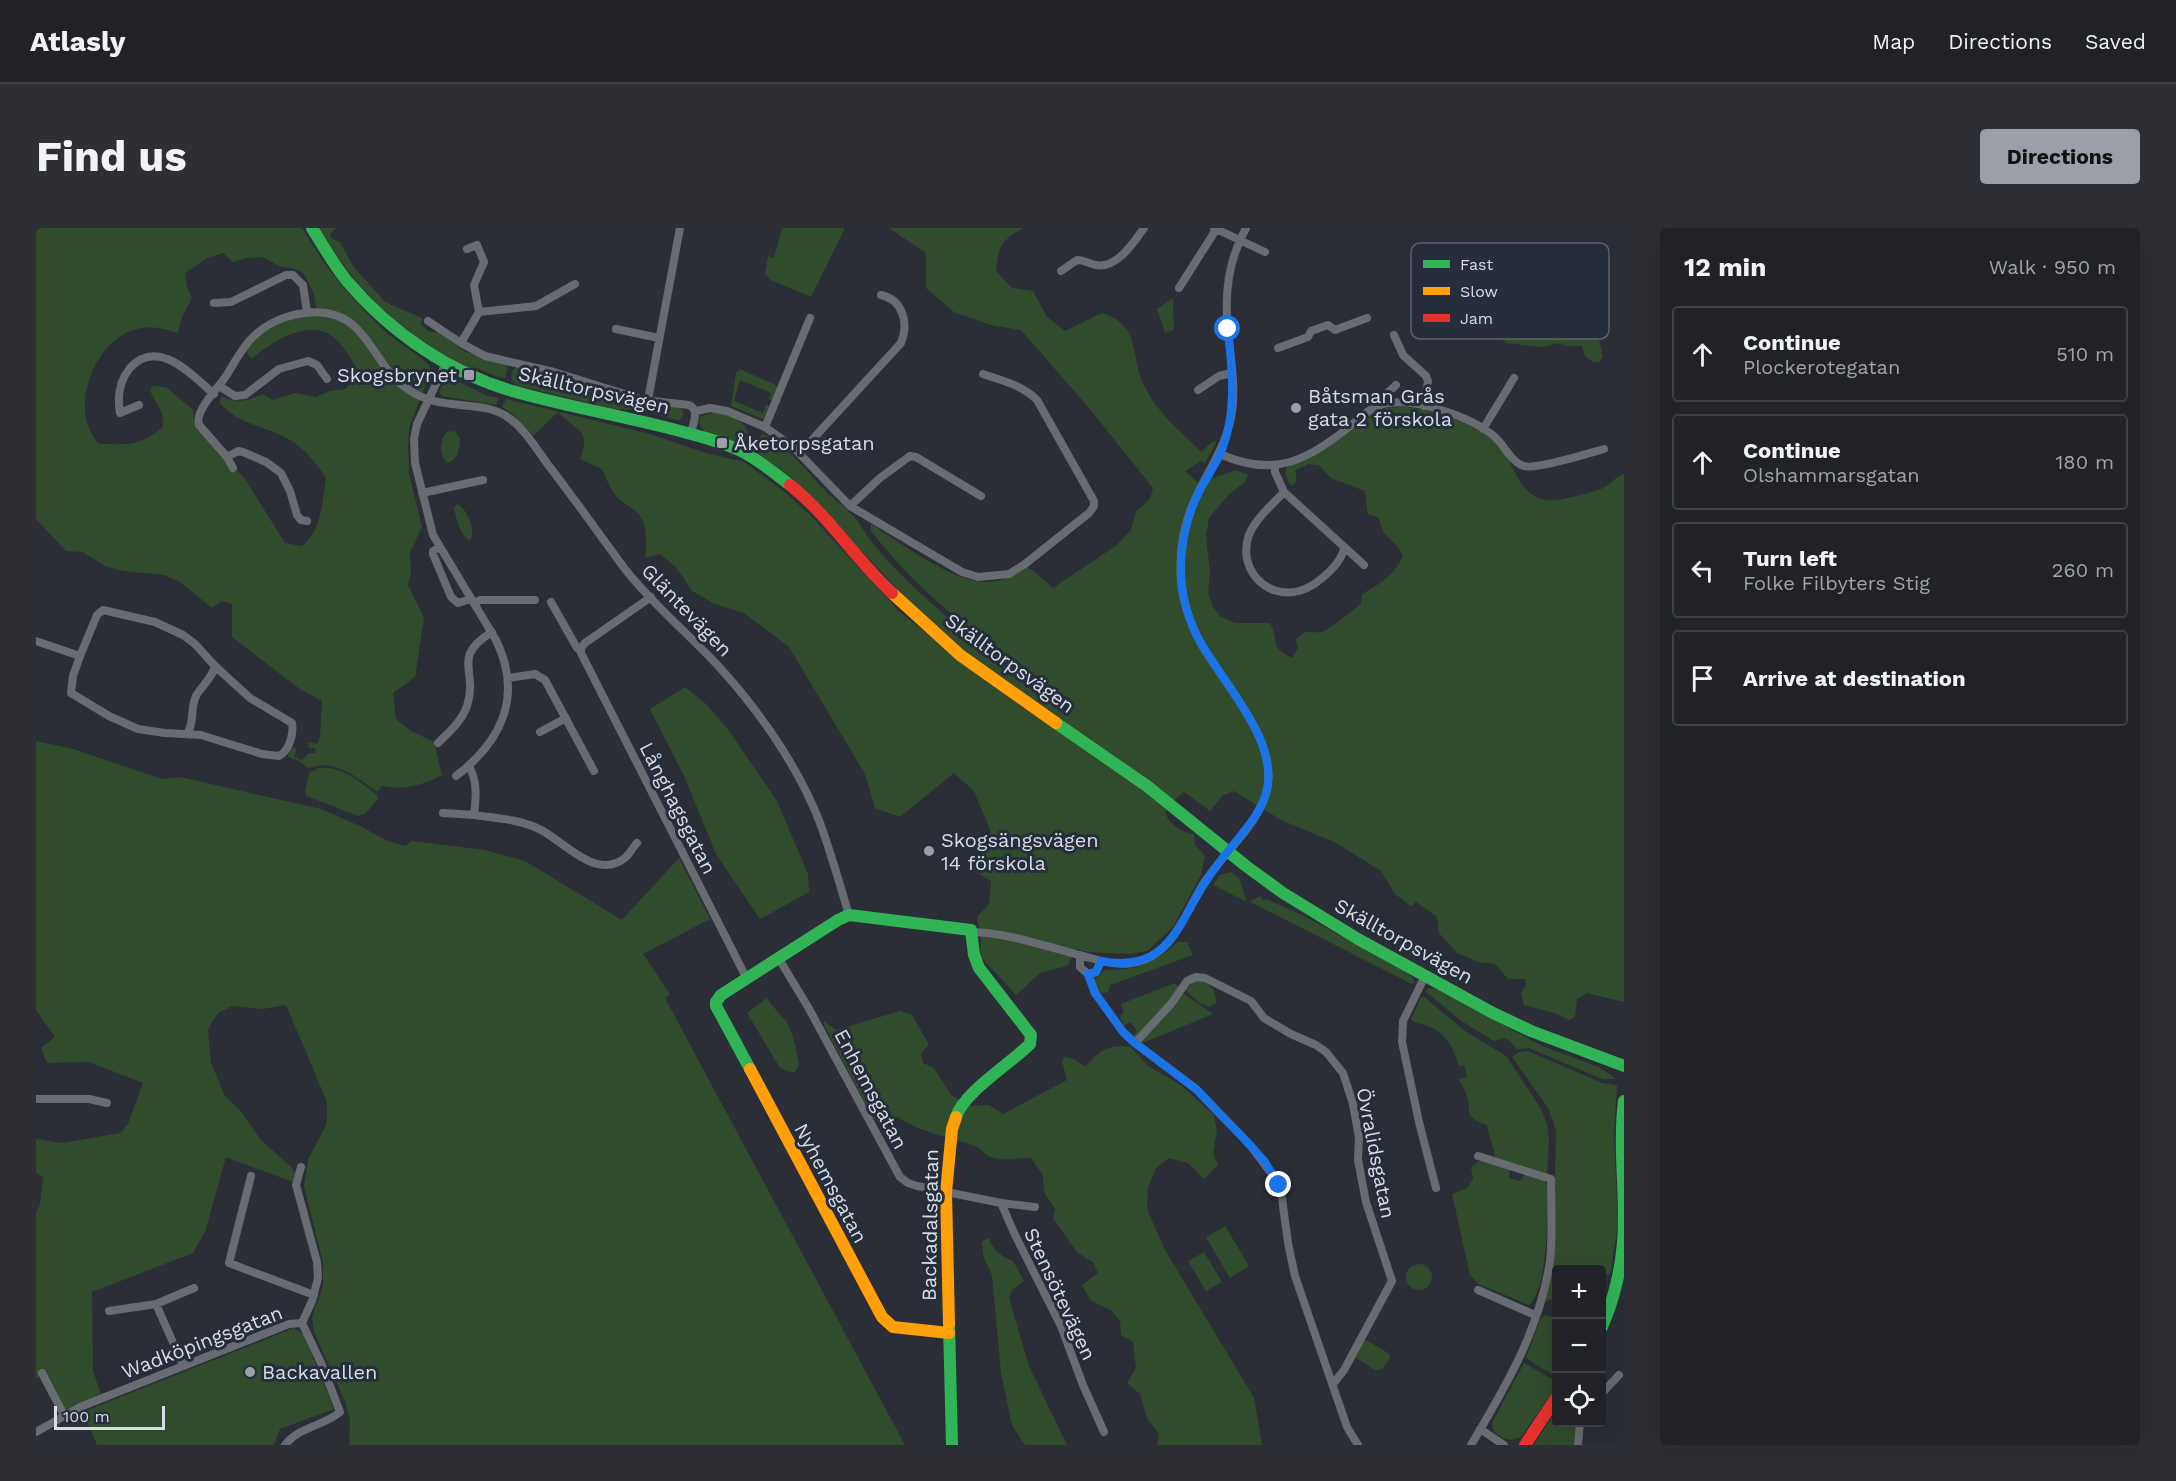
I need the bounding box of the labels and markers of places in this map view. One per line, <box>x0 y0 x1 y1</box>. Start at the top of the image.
place label: Skogsbrynet <box>337 363 458 387</box>
marker: Skogsbrynet <box>462 368 476 382</box>
place label: Båtsman Grås gata 2 förskola <box>1308 384 1452 431</box>
marker: Båtsman Grås gata 2 förskola <box>1289 401 1303 415</box>
place label: Åketorpsgatan <box>734 431 875 455</box>
marker: Åketorpsgatan <box>715 436 729 450</box>
place label: Skogsängsvägen 14 förskola <box>941 828 1099 875</box>
marker: Skogsängsvägen 14 förskola <box>922 844 936 858</box>
place label: Backavallen <box>262 1360 377 1384</box>
marker: Backavallen <box>243 1365 257 1379</box>

